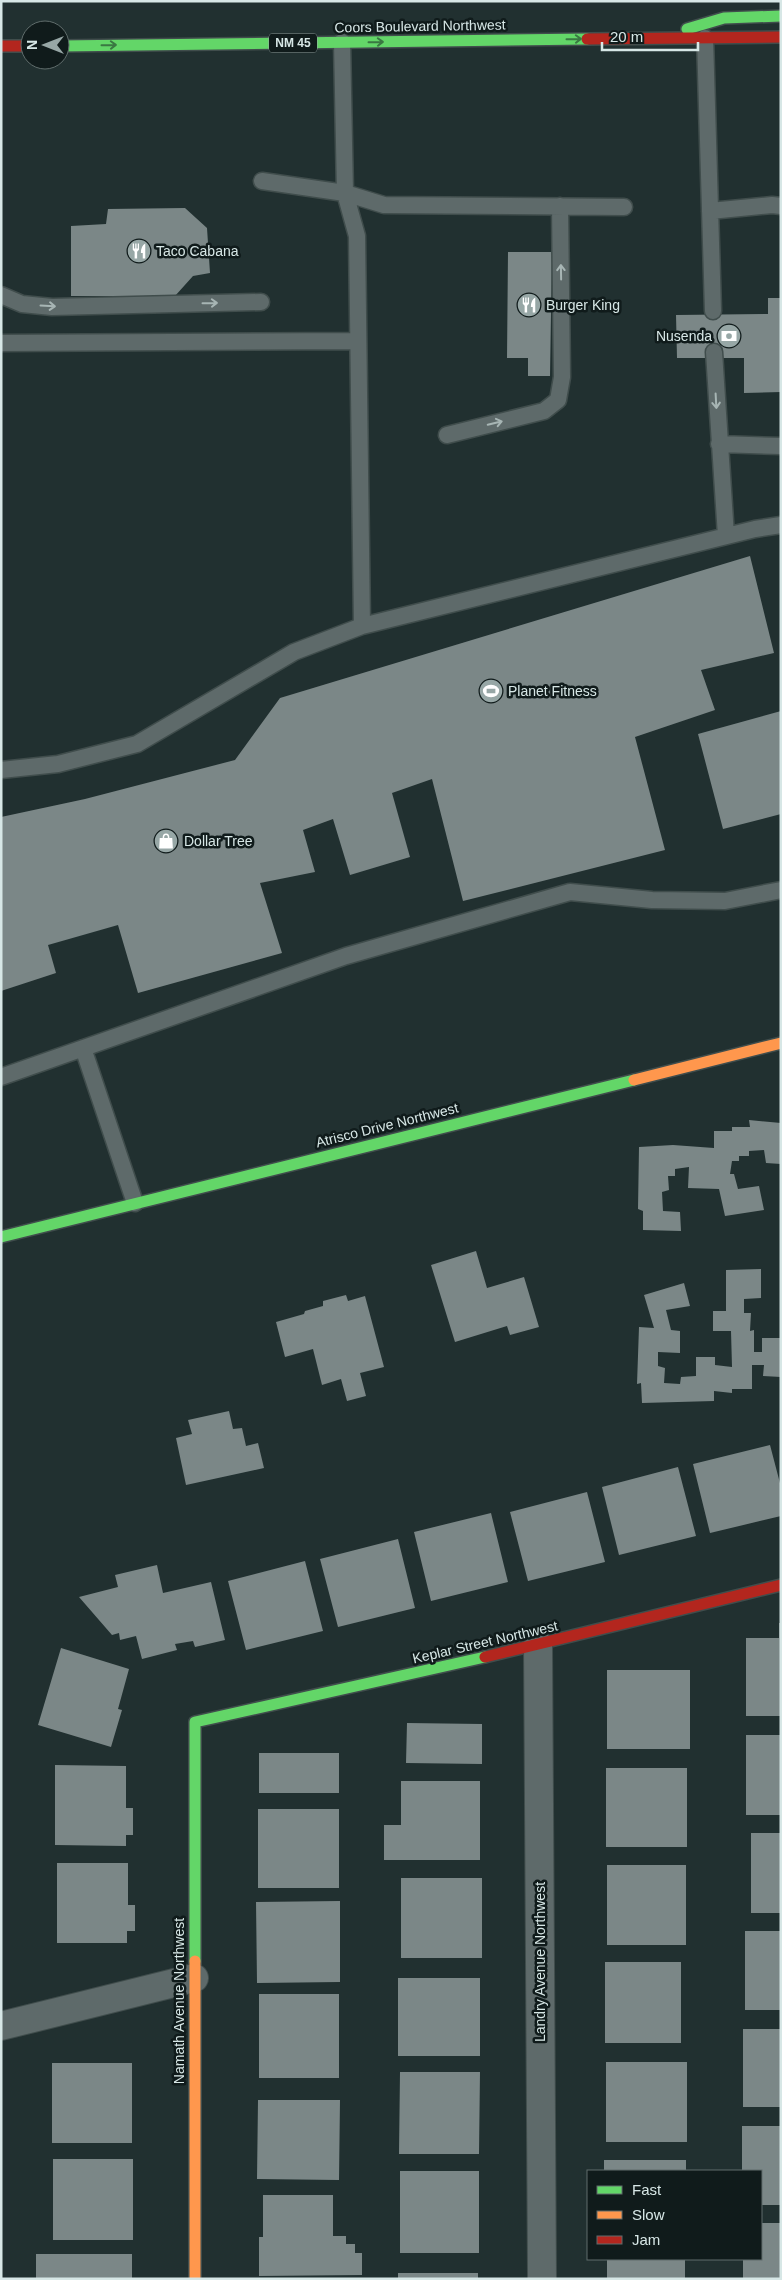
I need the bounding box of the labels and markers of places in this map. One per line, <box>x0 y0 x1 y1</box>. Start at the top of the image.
restaurant icon: Taco Cabana <box>126 238 152 264</box>
place label: Taco Cabana <box>156 243 239 259</box>
restaurant icon: Burger King <box>516 292 542 318</box>
place label: Burger King <box>546 297 620 313</box>
bank icon: Nusenda <box>716 323 742 349</box>
place label: Nusenda <box>656 328 712 344</box>
sports icon: Planet Fitness <box>478 678 504 704</box>
place label: Planet Fitness <box>508 683 597 699</box>
shop icon: Dollar Tree <box>153 828 179 854</box>
place label: Dollar Tree <box>184 833 253 849</box>

